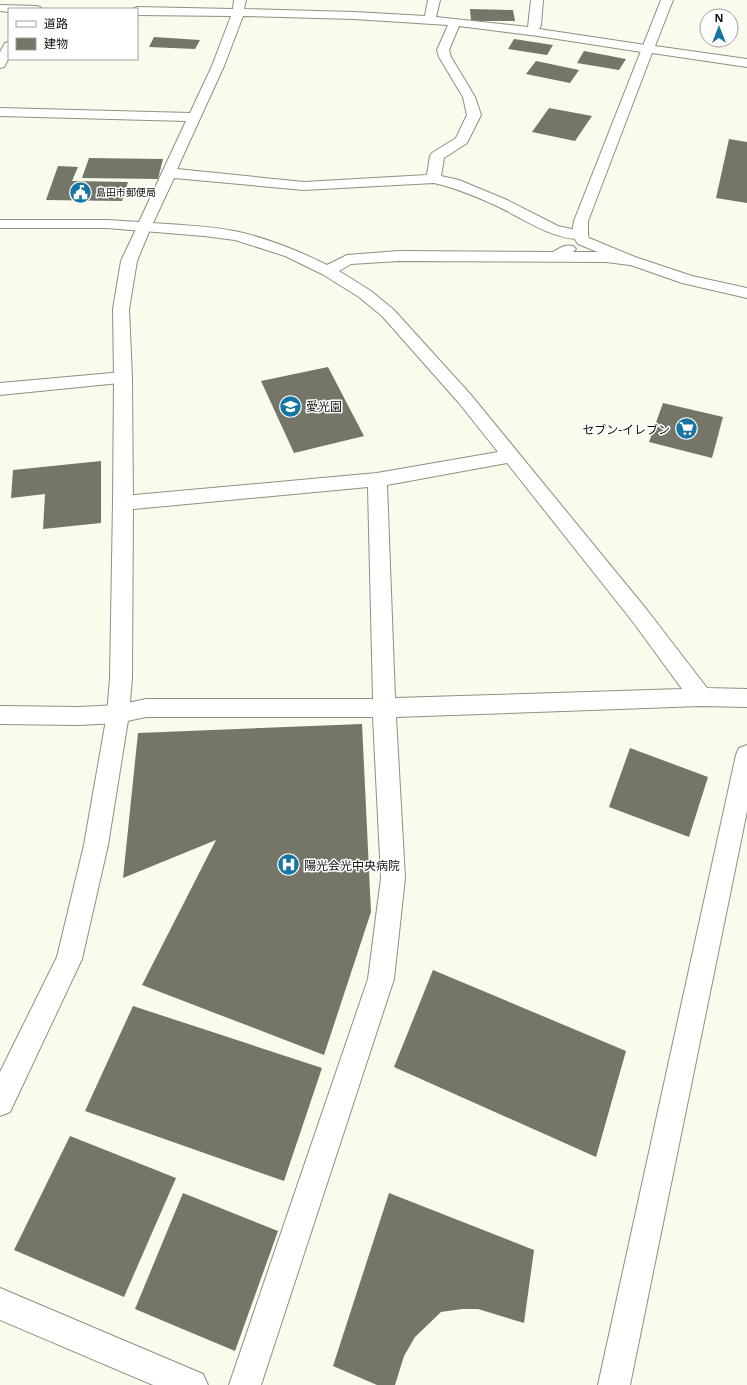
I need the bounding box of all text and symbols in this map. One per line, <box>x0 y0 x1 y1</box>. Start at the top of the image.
legend <box>8 8 138 60</box>
north arrow <box>699 8 739 48</box>
text: N <box>715 10 723 25</box>
text: 道路 <box>44 15 68 32</box>
text: 建物 <box>44 35 68 52</box>
public building icon: 島田市郵便局 <box>67 179 93 205</box>
place label: 島田市郵便局 <box>96 185 156 199</box>
school or university icon: 愛光園 <box>277 393 303 419</box>
place label: 愛光園 <box>306 398 342 415</box>
supermarket icon: セブン-イレブン <box>673 416 699 442</box>
place label: セブン-イレブン <box>582 421 670 438</box>
hospital icon: 陽光会光中央病院 <box>276 852 302 878</box>
place label: 陽光会光中央病院 <box>304 857 400 874</box>

